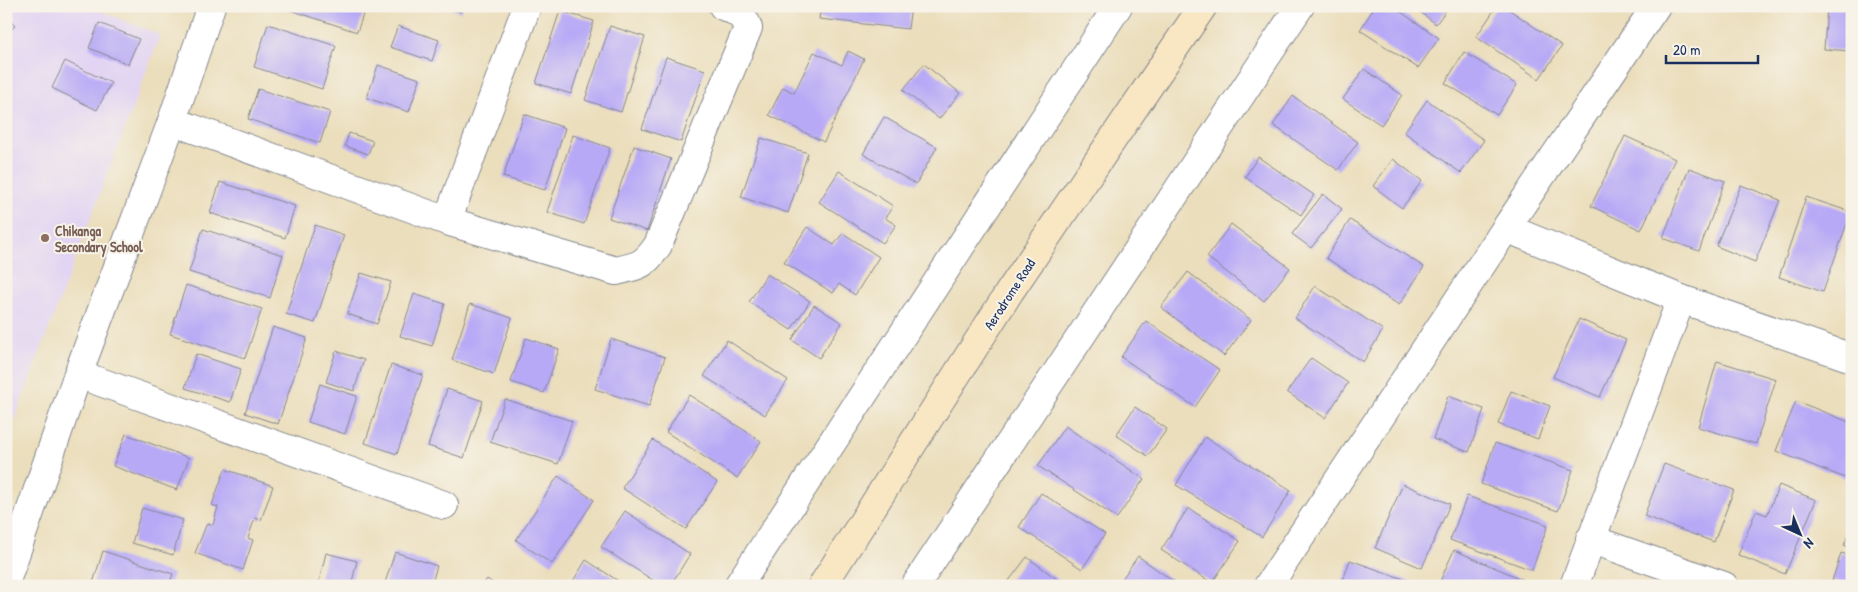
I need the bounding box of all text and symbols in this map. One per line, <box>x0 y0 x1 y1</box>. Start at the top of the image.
scale bar <box>1666 32 1758 64</box>
text: 20 m <box>1673 39 1700 60</box>
place label: Chikanga Secondary School <box>55 221 143 258</box>
marker: Chikanga Secondary School <box>39 232 51 244</box>
street label: Aerodrome Road <box>979 254 1039 333</box>
north arrow <box>1776 510 1826 560</box>
text: N <box>1800 534 1819 554</box>

